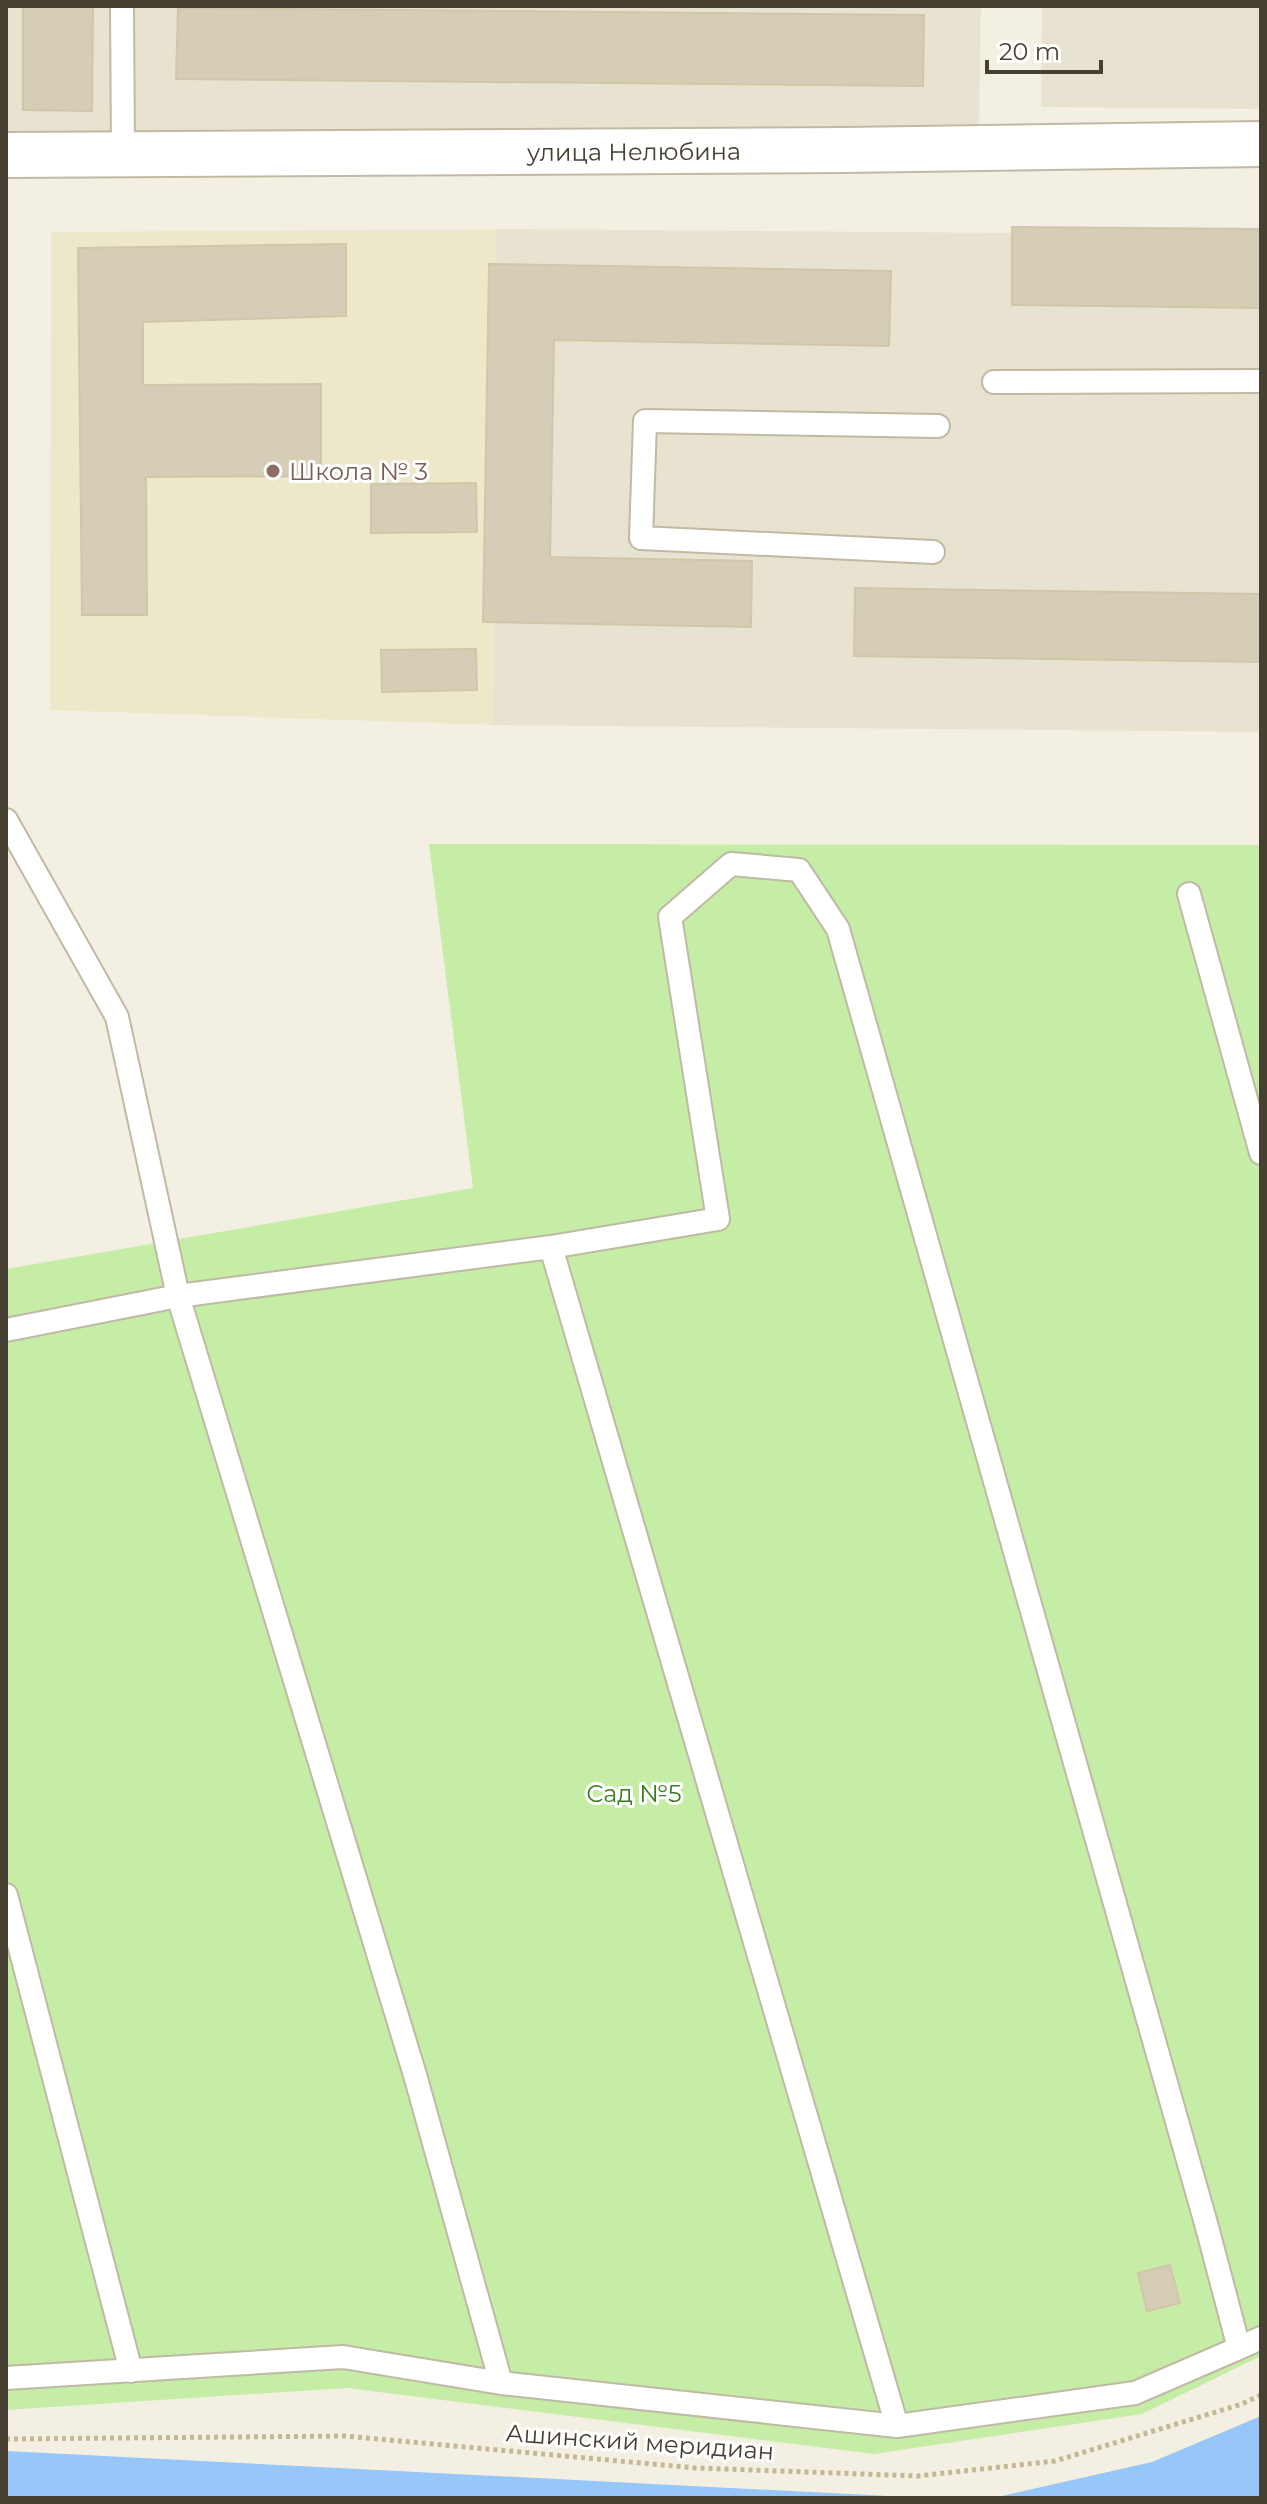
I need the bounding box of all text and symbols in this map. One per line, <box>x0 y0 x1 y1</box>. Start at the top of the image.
scale bar <box>987 24 1101 74</box>
text: 20 m <box>999 37 1060 66</box>
street label: улица Нелюбина <box>526 136 741 166</box>
place label: Школа № 3 <box>289 457 428 486</box>
marker: Школа № 3 <box>264 462 282 480</box>
park label: Сад №5 <box>586 1779 682 1808</box>
street label: Ашинский меридиан <box>505 2418 775 2466</box>

